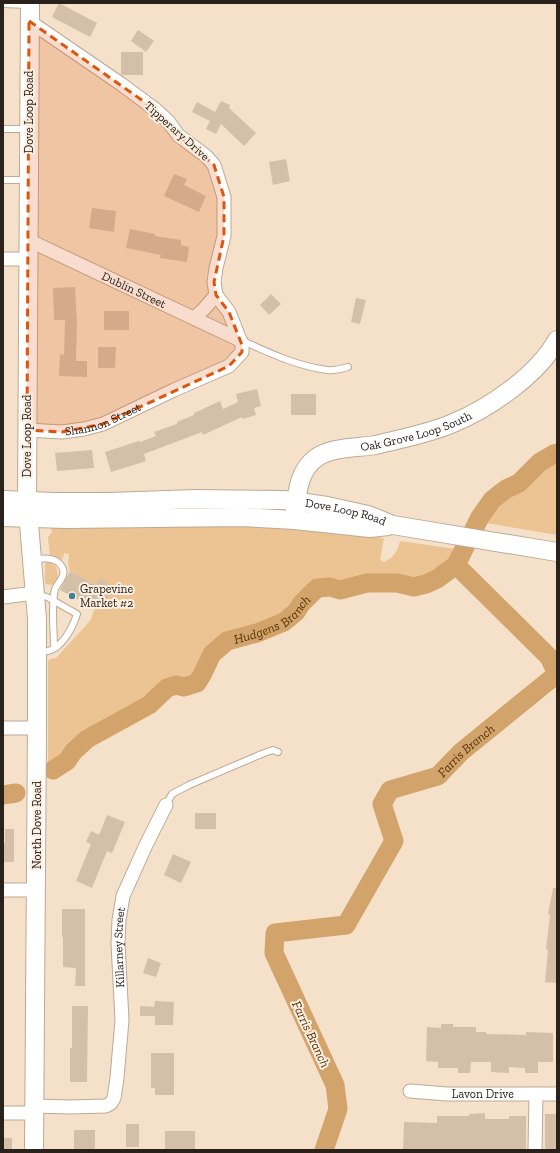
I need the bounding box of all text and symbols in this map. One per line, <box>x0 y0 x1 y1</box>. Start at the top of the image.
street label: Dove Loop Road <box>22 70 36 153</box>
street label: Tipperary Drive <box>142 98 213 164</box>
street label: Dublin Street <box>99 269 169 311</box>
street label: Dove Loop Road <box>20 394 34 477</box>
street label: Shannon Street <box>64 400 144 439</box>
street label: Oak Grove Loop South <box>360 408 474 454</box>
street label: Dove Loop Road <box>304 496 389 529</box>
place label: Grapevine Market #2 <box>80 582 133 610</box>
marker: Grapevine Market #2 <box>67 591 77 601</box>
water label: Hudgens Branch <box>232 591 314 646</box>
water label: Farris Branch <box>434 720 497 780</box>
street label: North Dove Road <box>30 781 44 869</box>
street label: Killarney Street <box>111 905 128 988</box>
water label: Farris Branch <box>289 998 333 1070</box>
street label: Lavon Drive <box>452 1087 514 1101</box>

